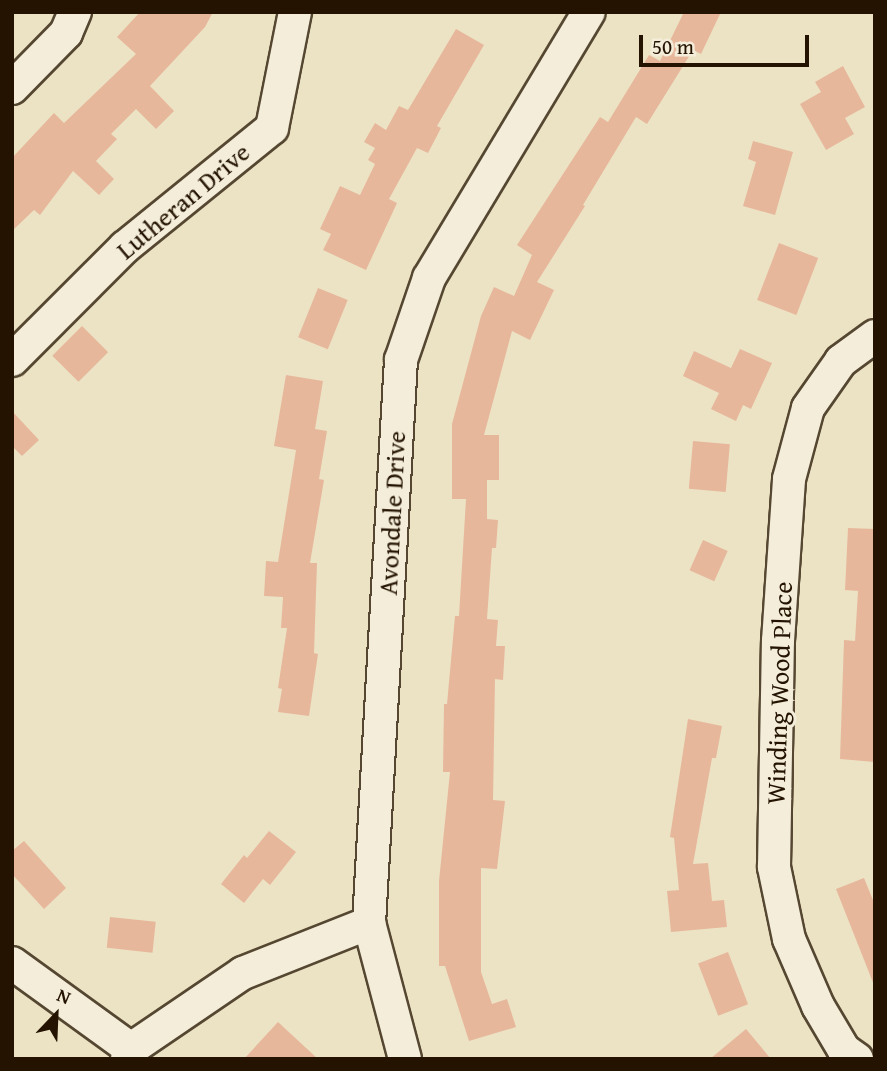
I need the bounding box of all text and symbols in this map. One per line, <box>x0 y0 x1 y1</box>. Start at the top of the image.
scale bar <box>642 21 812 65</box>
text: 50 m <box>652 31 694 62</box>
street label: Lutheran Drive <box>110 136 256 266</box>
street label: Avondale Drive <box>372 430 412 596</box>
street label: Winding Wood Place <box>760 581 798 805</box>
north arrow <box>21 980 91 1050</box>
text: N <box>53 980 76 1011</box>

